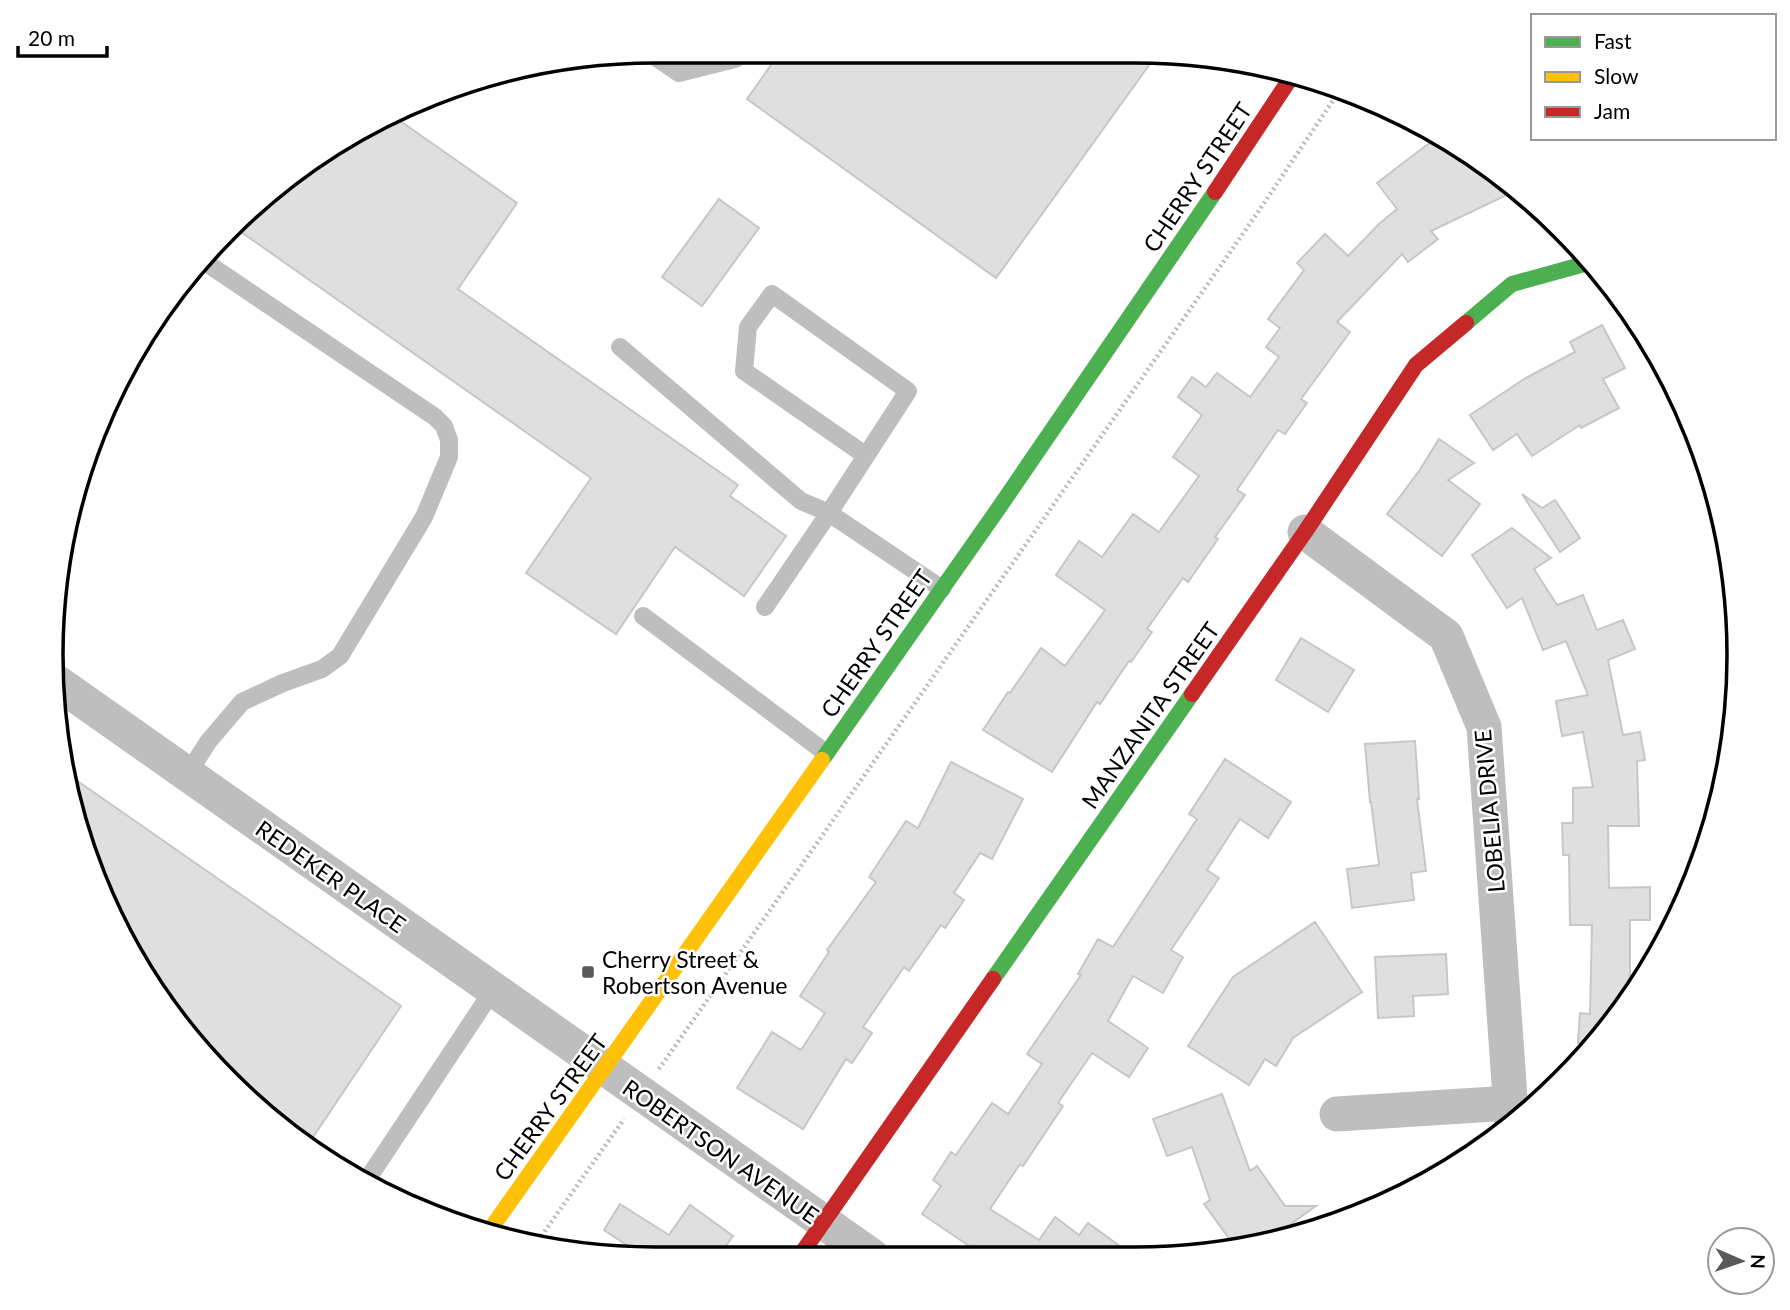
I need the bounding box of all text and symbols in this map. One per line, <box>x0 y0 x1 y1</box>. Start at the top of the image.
scale bar <box>18 14 107 58</box>
legend <box>1531 14 1776 140</box>
text: 20 m <box>28 25 75 50</box>
text: Fast <box>1594 28 1632 53</box>
text: Slow <box>1594 63 1639 88</box>
street label: CHERRY STREET <box>1137 97 1258 257</box>
text: Jam <box>1594 98 1630 123</box>
street label: CHERRY STREET <box>815 563 938 722</box>
street label: MANZANITA STREET <box>1075 616 1225 814</box>
street label: LOBELIA DRIVE <box>1468 728 1510 894</box>
street label: REDEKER PLACE <box>251 814 411 938</box>
place label: Cherry Street & Robertson Avenue <box>602 945 787 999</box>
marker: Cherry Street & Robertson Avenue <box>580 964 596 980</box>
street label: CHERRY STREET <box>487 1028 613 1186</box>
street label: ROBERTSON AVENUE <box>618 1073 824 1229</box>
north arrow <box>1706 1226 1776 1296</box>
text: N <box>1747 1254 1770 1269</box>

